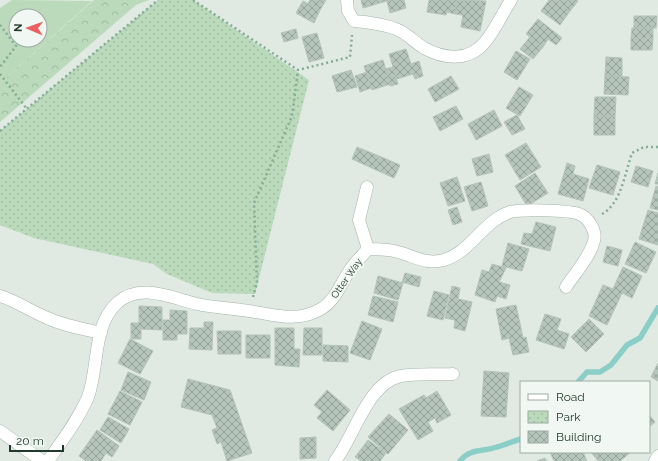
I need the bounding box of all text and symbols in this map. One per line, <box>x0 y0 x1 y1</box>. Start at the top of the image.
north arrow <box>8 8 48 48</box>
text: N <box>12 23 25 32</box>
street label: Otter Way <box>329 256 364 300</box>
legend <box>520 381 650 453</box>
text: Road <box>556 390 585 404</box>
text: Park <box>556 410 581 424</box>
scale bar <box>10 427 63 453</box>
text: Building <box>556 430 602 444</box>
text: 20 m <box>16 434 44 448</box>

